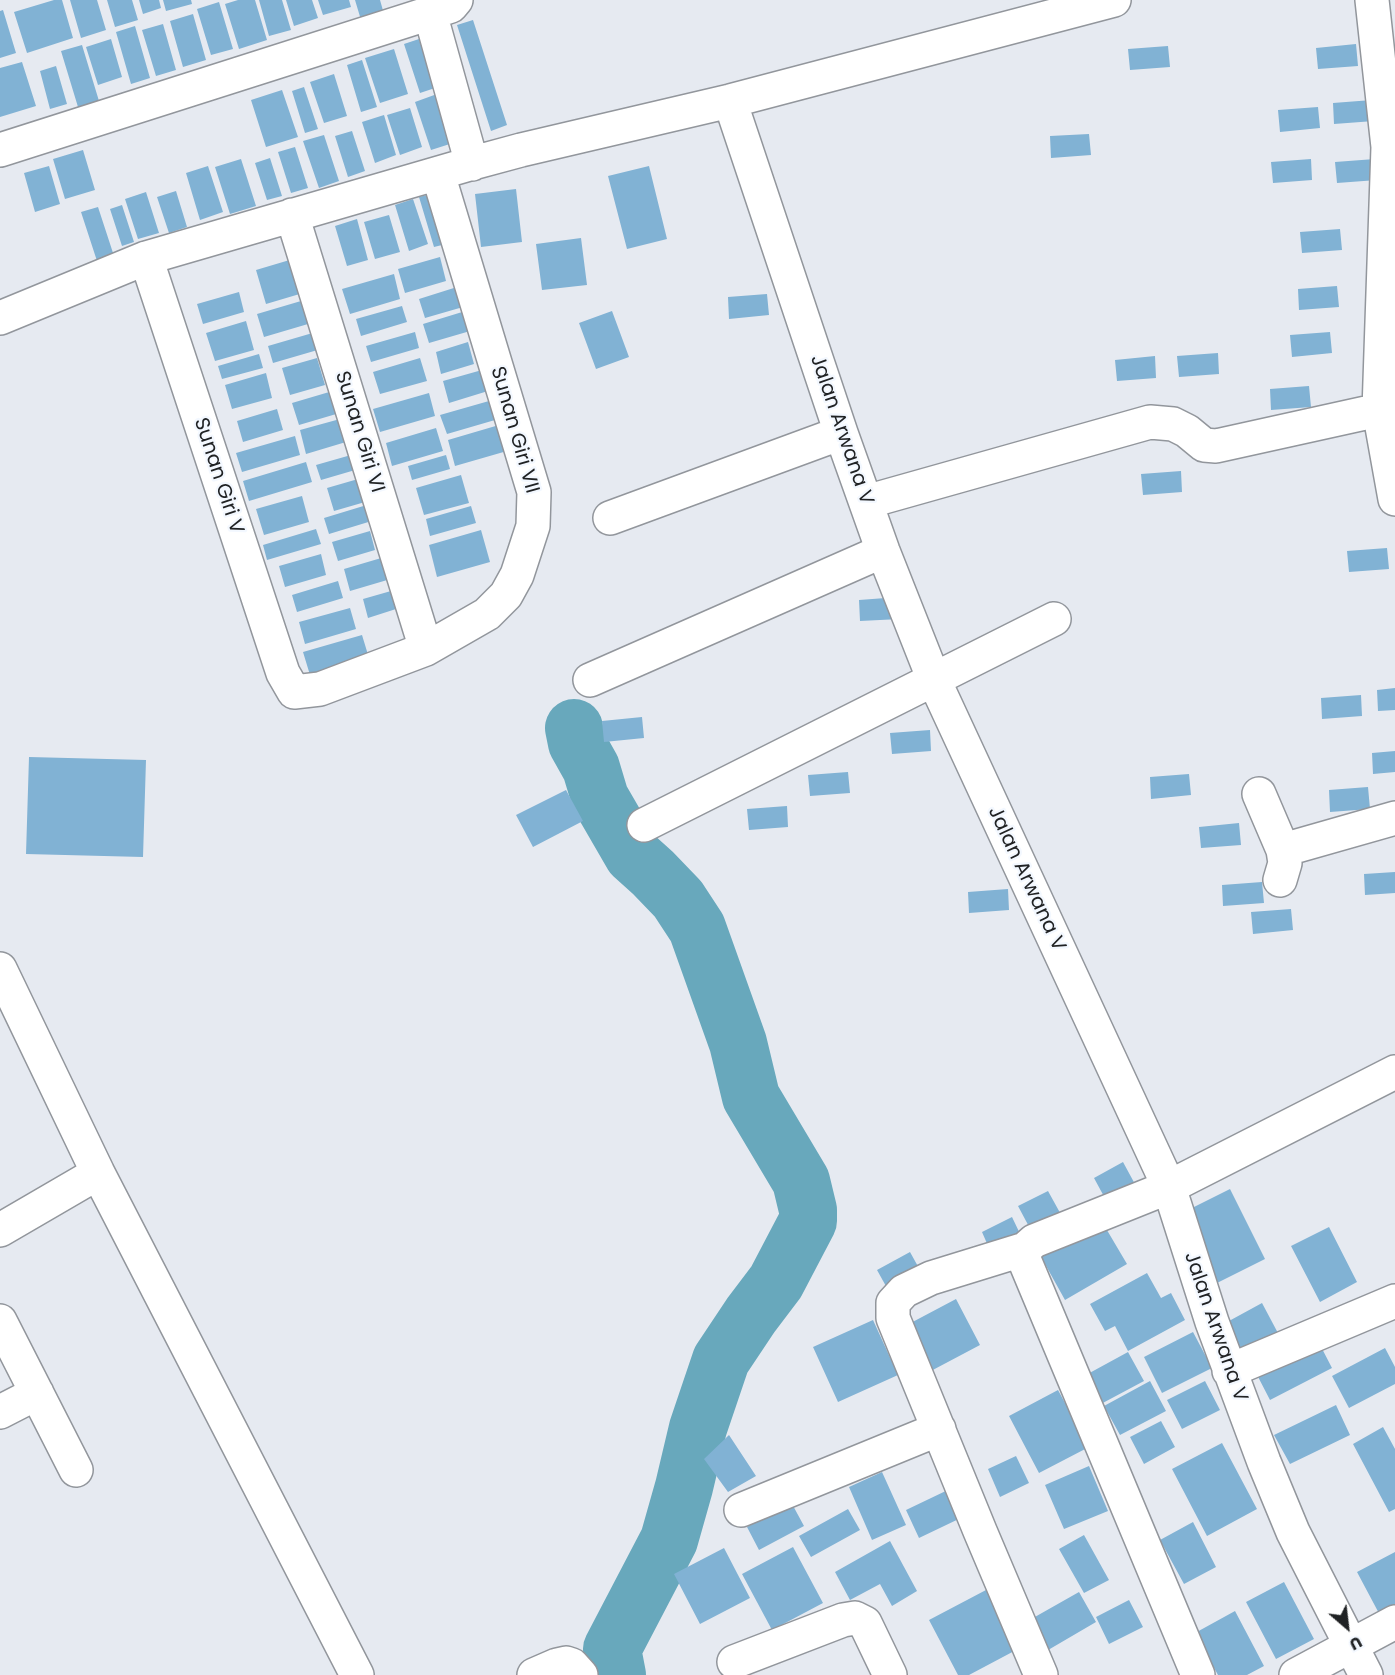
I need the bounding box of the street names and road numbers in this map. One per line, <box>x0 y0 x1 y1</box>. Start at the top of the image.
street label: Jalan Arwana V <box>804 352 878 508</box>
street label: Sunan Giri VII <box>484 364 544 496</box>
street label: Sunan Giri VI <box>329 368 389 496</box>
street label: Sunan Giri V <box>188 415 248 537</box>
street label: Jalan Arwana V <box>982 803 1070 955</box>
street label: Jalan Arwana V <box>1178 1249 1252 1405</box>

